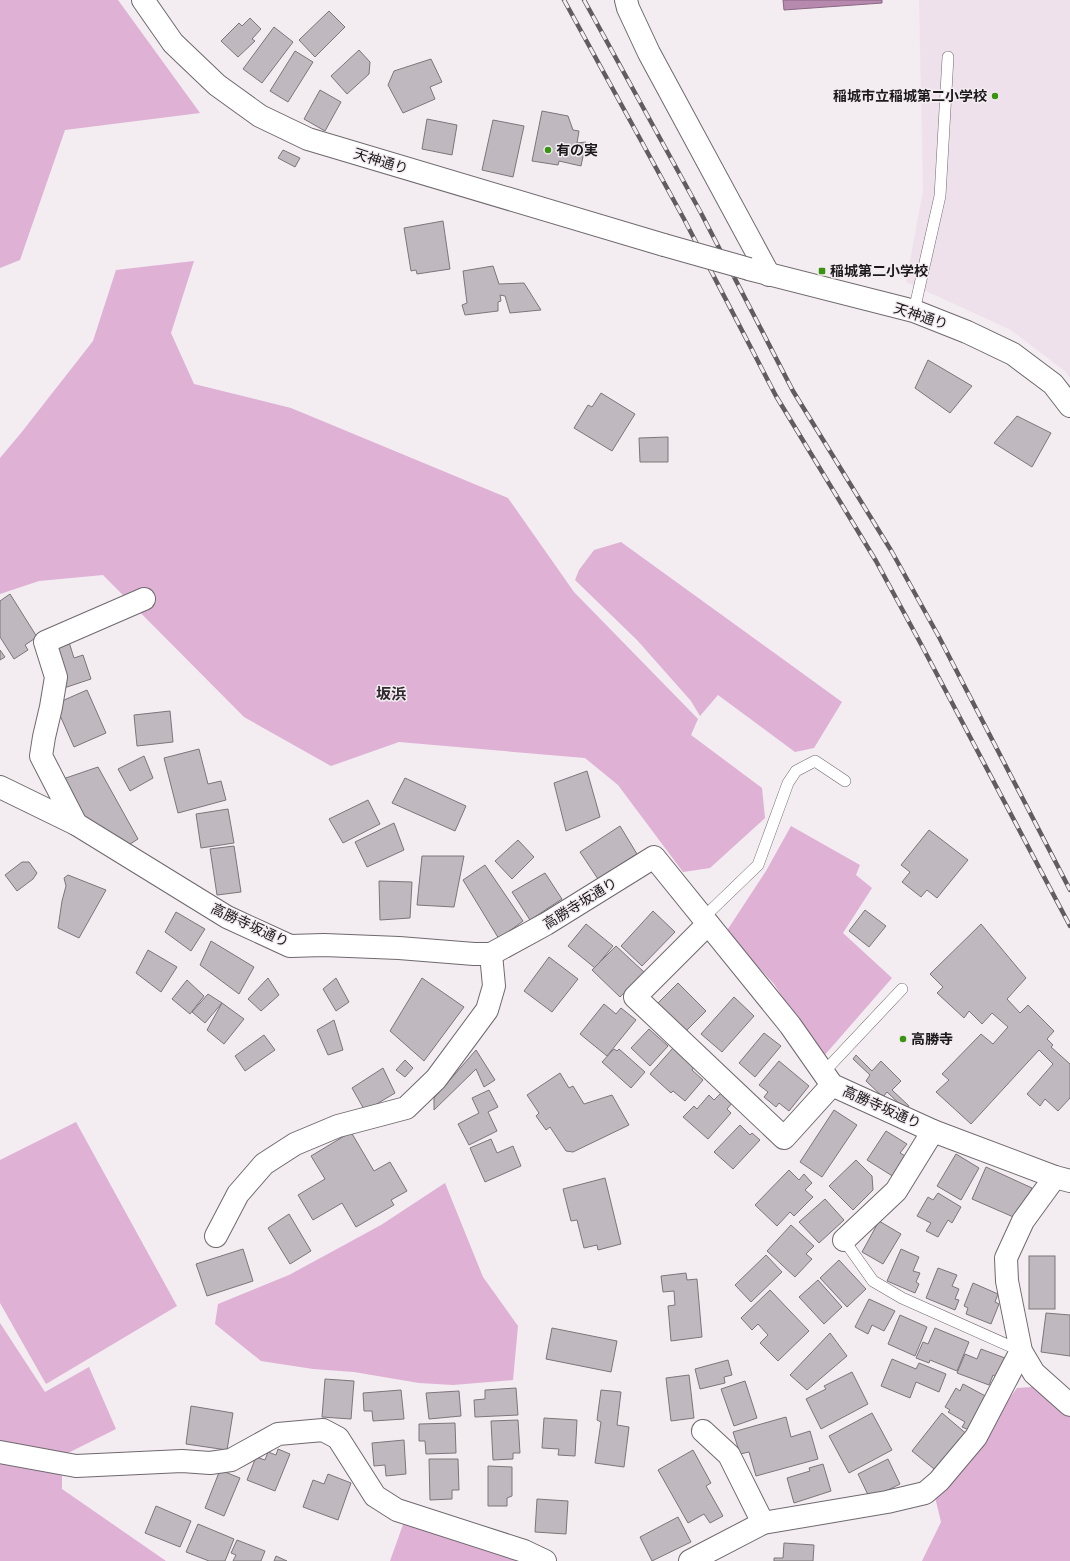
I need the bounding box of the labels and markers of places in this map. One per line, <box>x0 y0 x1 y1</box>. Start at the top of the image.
place label: 稲城市立稲城第二小学校 <box>833 88 987 104</box>
marker: 稲城市立稲城第二小学校 <box>990 91 1000 101</box>
place label: 有の実 <box>556 142 598 158</box>
marker: 有の実 <box>543 145 553 155</box>
place label: 稲城第二小学校 <box>830 263 928 279</box>
marker: 稲城第二小学校 <box>817 266 827 276</box>
place label: 高勝寺 <box>911 1031 953 1047</box>
marker: 高勝寺 <box>898 1034 908 1044</box>

